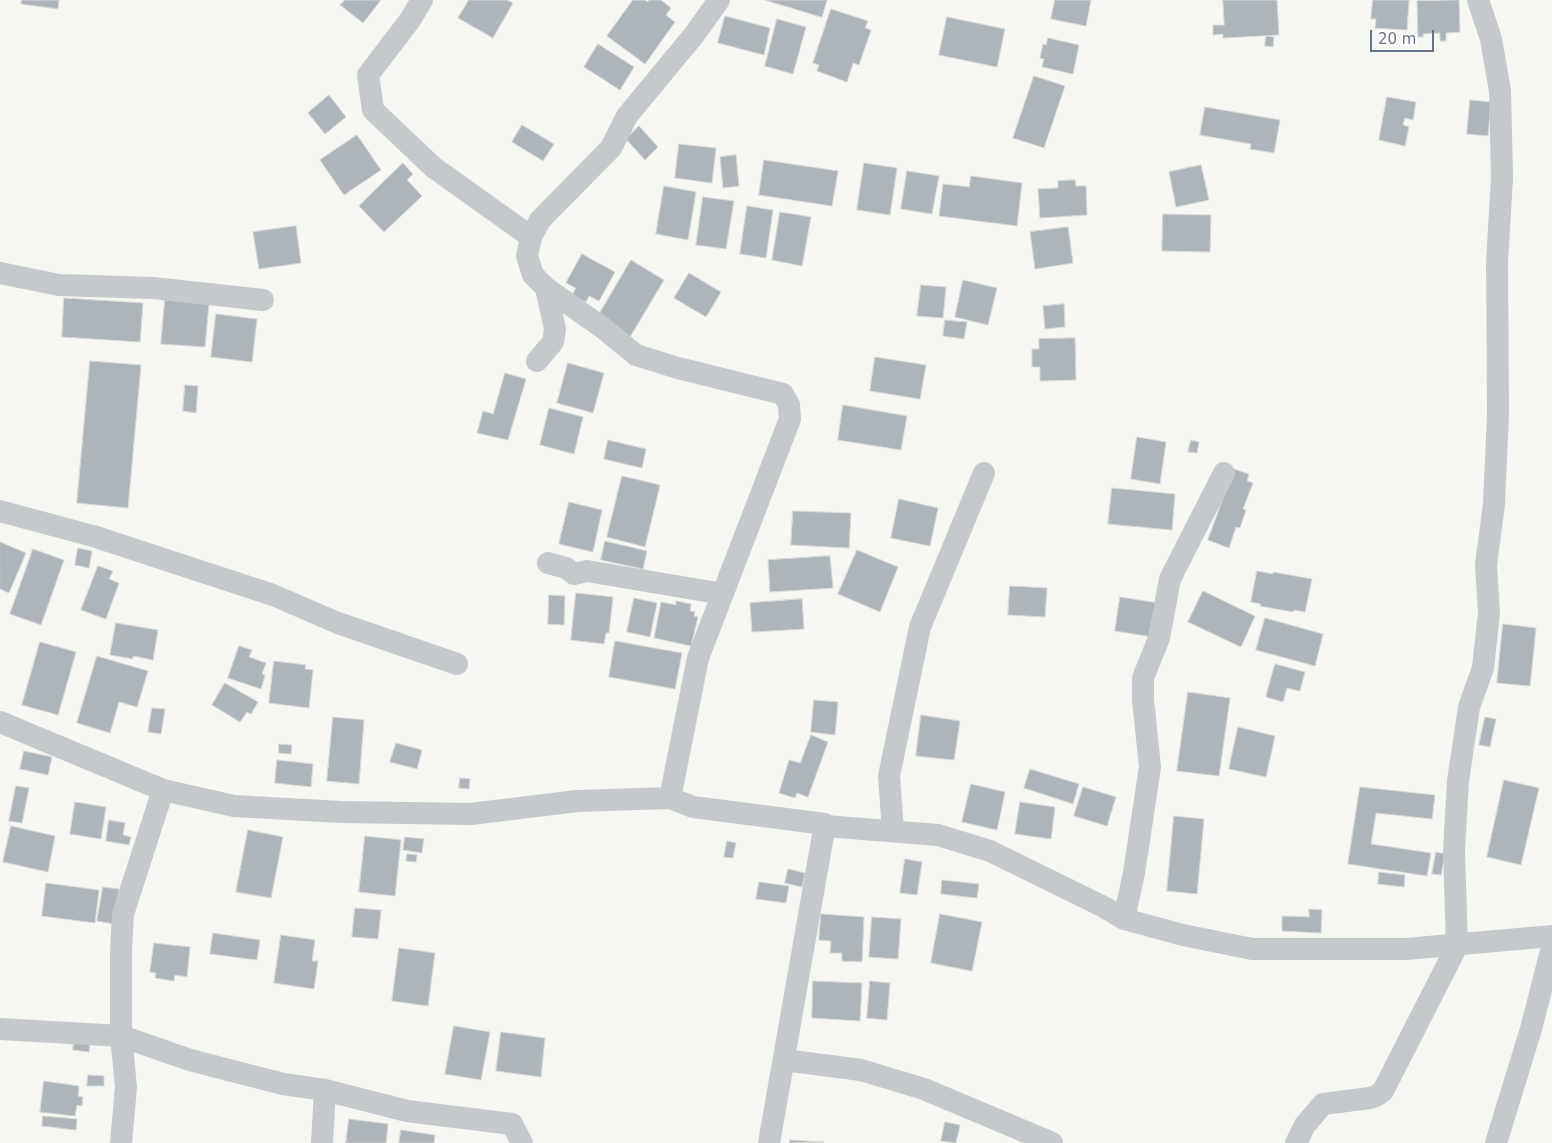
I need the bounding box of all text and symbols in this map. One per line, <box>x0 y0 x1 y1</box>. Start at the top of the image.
scale bar <box>1372 20 1436 52</box>
text: 20 m <box>1378 30 1416 48</box>

